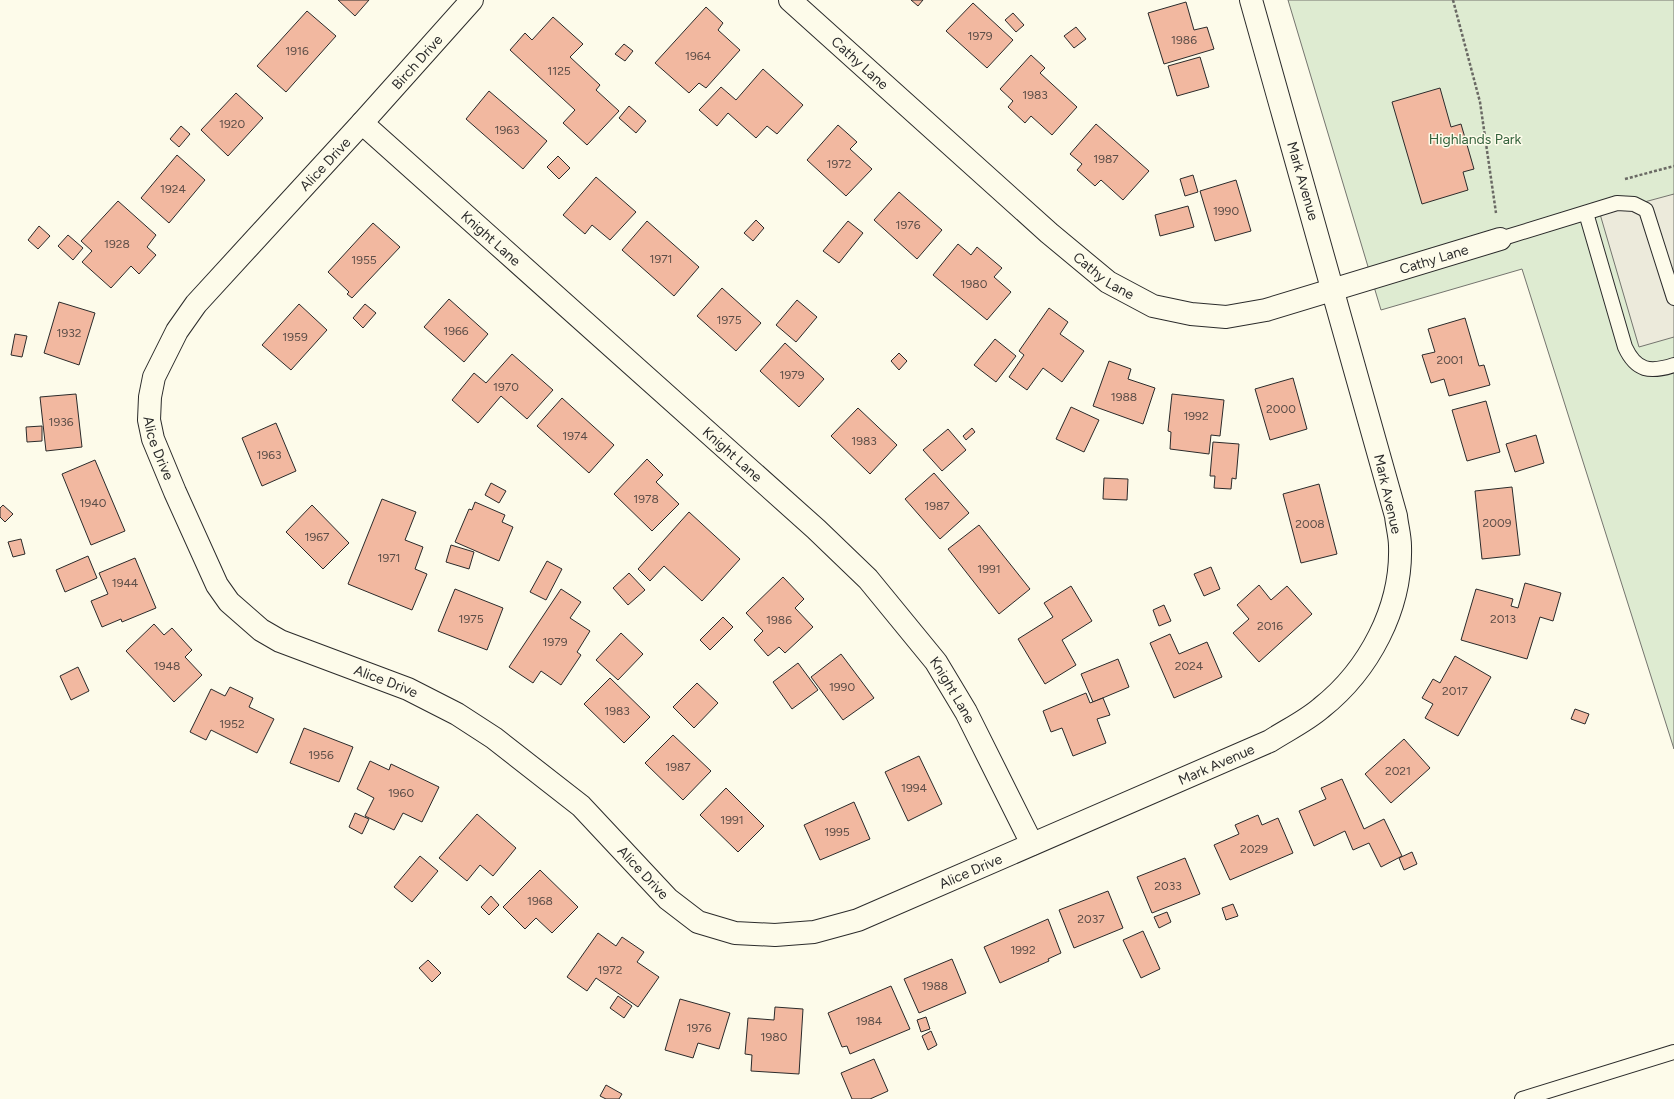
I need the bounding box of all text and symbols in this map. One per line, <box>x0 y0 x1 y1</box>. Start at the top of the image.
house number: 1979 <box>968 29 993 43</box>
street label: Birch Drive <box>388 31 447 93</box>
street label: Cathy Lane <box>827 33 892 94</box>
house number: 1986 <box>1171 33 1197 47</box>
house number: 1916 <box>285 44 309 58</box>
house number: 1964 <box>685 49 712 63</box>
house number: 1125 <box>547 64 571 78</box>
house number: 1983 <box>1022 88 1048 102</box>
house number: 1920 <box>219 117 245 131</box>
house number: 1963 <box>494 123 520 137</box>
park label: Highlands Park <box>1429 131 1522 148</box>
street label: Alice Drive <box>296 134 355 195</box>
street label: Mark Avenue <box>1283 140 1322 223</box>
house number: 1987 <box>1093 152 1119 166</box>
house number: 1972 <box>827 157 851 171</box>
house number: 1924 <box>160 182 186 196</box>
house number: 1990 <box>1213 204 1239 218</box>
street label: Knight Lane <box>457 208 524 270</box>
house number: 1976 <box>896 218 921 232</box>
house number: 1928 <box>104 237 130 251</box>
street label: Cathy Lane <box>1398 241 1471 278</box>
street label: Cathy Lane <box>1069 249 1137 303</box>
house number: 1971 <box>649 252 673 266</box>
house number: 1955 <box>351 253 377 267</box>
house number: 1980 <box>961 277 988 291</box>
house number: 1975 <box>716 313 742 327</box>
house number: 1966 <box>443 324 469 338</box>
house number: 1932 <box>57 326 81 340</box>
house number: 1959 <box>282 330 308 344</box>
house number: 2001 <box>1436 353 1464 367</box>
house number: 1979 <box>780 368 805 382</box>
house number: 1970 <box>493 380 519 394</box>
house number: 1988 <box>1111 390 1137 404</box>
house number: 2000 <box>1266 402 1296 416</box>
house number: 1992 <box>1183 409 1209 423</box>
street label: Alice Drive <box>139 414 177 483</box>
house number: 1936 <box>48 415 74 429</box>
street label: Knight Lane <box>699 424 766 486</box>
house number: 1974 <box>562 429 588 443</box>
house number: 1983 <box>851 434 877 448</box>
house number: 1963 <box>256 448 282 462</box>
street label: Mark Avenue <box>1370 453 1405 536</box>
house number: 1978 <box>633 492 659 506</box>
house number: 1940 <box>80 496 107 510</box>
house number: 1987 <box>924 499 950 513</box>
house number: 2009 <box>1483 516 1512 530</box>
house number: 2008 <box>1295 517 1325 531</box>
house number: 1967 <box>305 530 330 544</box>
house number: 1971 <box>377 551 401 565</box>
house number: 1991 <box>977 562 1001 576</box>
house number: 1944 <box>112 576 139 590</box>
house number: 1975 <box>458 612 484 626</box>
house number: 2013 <box>1490 612 1516 626</box>
house number: 1986 <box>766 613 792 627</box>
house number: 2016 <box>1257 619 1283 633</box>
house number: 1979 <box>543 635 568 649</box>
street label: Knight Lane <box>926 653 978 726</box>
house number: 1948 <box>154 659 180 673</box>
house number: 2024 <box>1175 659 1204 673</box>
street label: Alice Drive <box>352 662 421 702</box>
house number: 1990 <box>829 680 855 694</box>
house number: 2017 <box>1442 684 1468 698</box>
house number: 1983 <box>604 704 630 718</box>
house number: 1952 <box>219 717 245 731</box>
street label: Mark Avenue <box>1176 741 1258 789</box>
house number: 1956 <box>308 748 334 762</box>
house number: 1987 <box>665 760 691 774</box>
house number: 2021 <box>1385 764 1411 778</box>
house number: 1994 <box>901 781 928 795</box>
house number: 1960 <box>388 786 414 800</box>
house number: 1991 <box>720 813 744 827</box>
house number: 1995 <box>824 825 850 839</box>
house number: 2029 <box>1240 842 1268 856</box>
street label: Alice Drive <box>614 843 672 903</box>
street label: Alice Drive <box>937 850 1005 893</box>
house number: 2033 <box>1154 879 1182 893</box>
house number: 1968 <box>527 894 553 908</box>
house number: 2037 <box>1077 912 1105 926</box>
house number: 1992 <box>1010 943 1036 957</box>
house number: 1972 <box>598 963 622 977</box>
house number: 1988 <box>922 979 948 993</box>
house number: 1984 <box>856 1014 883 1028</box>
house number: 1976 <box>687 1021 712 1035</box>
house number: 1980 <box>761 1030 788 1044</box>

